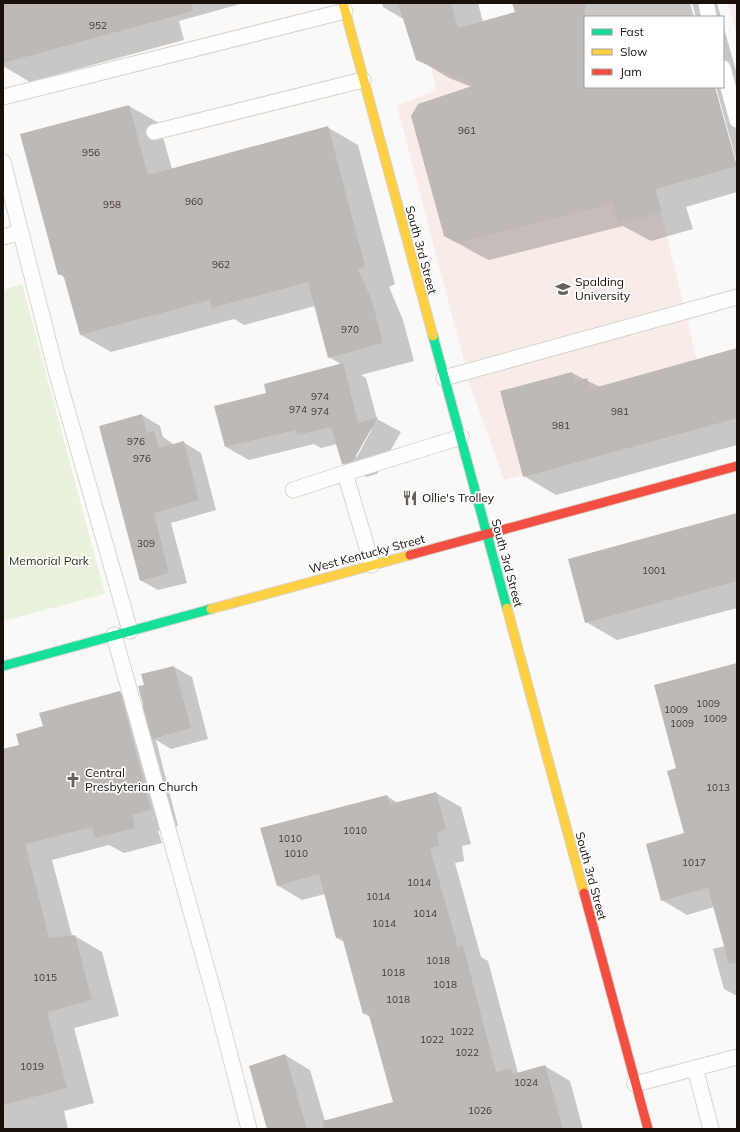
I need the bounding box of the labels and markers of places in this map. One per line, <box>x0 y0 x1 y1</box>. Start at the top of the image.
place label: Spalding University <box>575 274 631 303</box>
school or university icon: Spalding University <box>554 280 572 298</box>
restaurant icon: Ollie's Trolley <box>401 489 419 507</box>
place label: Ollie's Trolley <box>422 490 495 505</box>
place label: Central Presbyterian Church <box>85 765 198 794</box>
church icon: Central Presbyterian Church <box>64 771 82 789</box>

